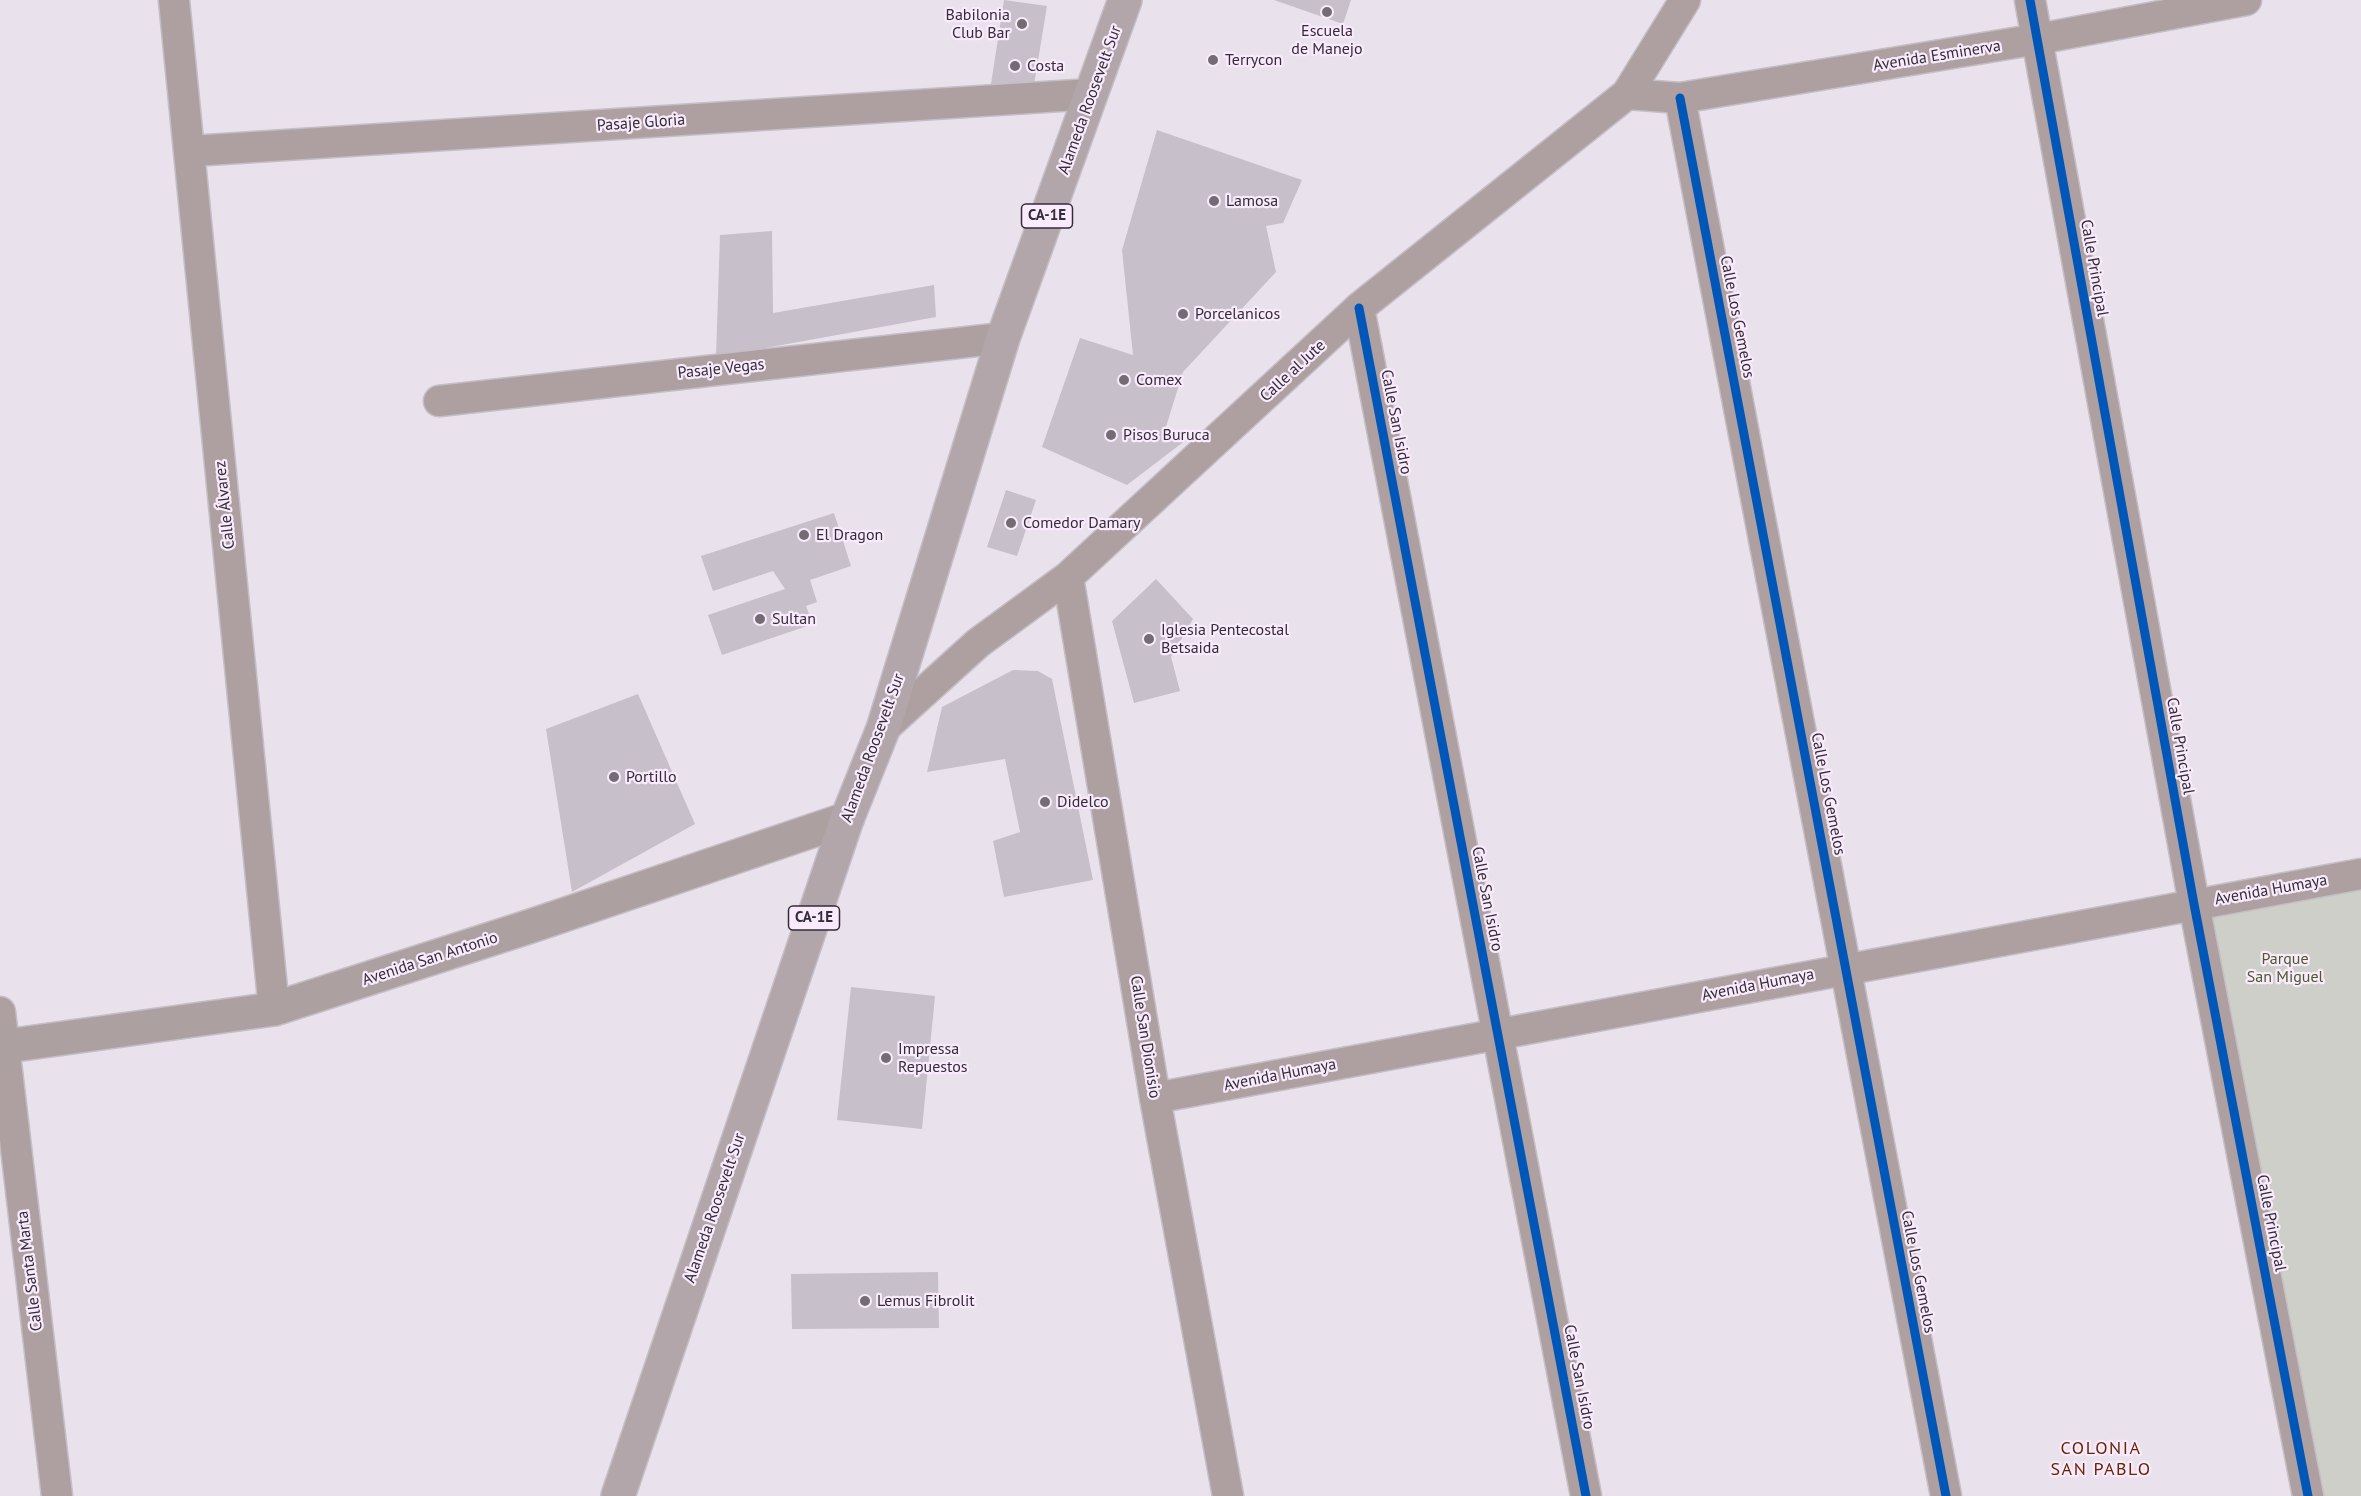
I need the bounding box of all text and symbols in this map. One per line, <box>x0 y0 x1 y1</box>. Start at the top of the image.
place label: Babilonia Club Bar <box>946 5 1010 43</box>
marker: Escuela de Manejo <box>1320 5 1334 19</box>
marker: Babilonia Club Bar <box>1015 17 1029 31</box>
place label: Escuela de Manejo <box>1291 21 1363 59</box>
street label: Alameda Roosevelt Sur <box>1054 23 1126 177</box>
street label: Avenida Esminerva <box>1872 36 2002 76</box>
place label: Terrycon <box>1225 50 1282 70</box>
marker: Terrycon <box>1206 53 1220 67</box>
place label: Costa <box>1027 56 1064 76</box>
marker: Costa <box>1008 59 1022 73</box>
street label: Pasaje Gloria <box>596 110 686 136</box>
place label: Lamosa <box>1226 191 1278 211</box>
marker: Lamosa <box>1207 194 1221 208</box>
road number: CA-1E <box>1022 204 1072 228</box>
street label: Calle Principal <box>2076 218 2112 318</box>
street label: Calle Los Gemelos <box>1716 254 1758 380</box>
place label: Porcelanicos <box>1195 304 1280 324</box>
marker: Porcelanicos <box>1176 307 1190 321</box>
street label: Calle al Jute <box>1256 336 1330 406</box>
street label: Pasaje Vegas <box>677 355 765 383</box>
street label: Calle San Isidro <box>1376 368 1416 476</box>
place label: Comex <box>1136 370 1182 390</box>
marker: Comex <box>1117 373 1131 387</box>
place label: Pisos Buruca <box>1123 425 1210 445</box>
marker: Pisos Buruca <box>1104 428 1118 442</box>
street label: Calle Álvarez <box>211 460 239 550</box>
place label: Comedor Damary <box>1023 513 1140 533</box>
marker: Comedor Damary <box>1004 516 1018 530</box>
place label: El Dragon <box>816 525 883 545</box>
marker: El Dragon <box>797 528 811 542</box>
place label: Sultan <box>772 609 816 629</box>
marker: Sultan <box>753 612 767 626</box>
place label: Iglesia Pentecostal Betsaida <box>1161 620 1289 658</box>
marker: Iglesia Pentecostal Betsaida <box>1142 632 1156 646</box>
street label: Alameda Roosevelt Sur <box>837 671 909 825</box>
street label: Calle Principal <box>2162 696 2198 796</box>
street label: Calle Los Gemelos <box>1807 731 1849 857</box>
place label: Portillo <box>626 767 676 787</box>
marker: Portillo <box>607 770 621 784</box>
place label: Didelco <box>1057 792 1109 812</box>
marker: Didelco <box>1038 795 1052 809</box>
street label: Calle San Isidro <box>1467 845 1507 953</box>
street label: Avenida Humaya <box>2213 871 2329 909</box>
road number: CA-1E <box>788 906 840 930</box>
street label: Avenida San Antonio <box>360 928 500 990</box>
park label: Parque San Miguel <box>2247 949 2323 987</box>
street label: Avenida Humaya <box>1700 965 1816 1005</box>
street label: Calle San Dionisio <box>1126 974 1164 1100</box>
place label: Impressa Repuestos <box>898 1039 968 1077</box>
marker: Impressa Repuestos <box>879 1051 893 1065</box>
street label: Avenida Humaya <box>1222 1055 1338 1095</box>
street label: Alameda Roosevelt Sur <box>680 1131 750 1285</box>
street label: Calle Principal <box>2252 1173 2290 1273</box>
street label: Calle Los Gemelos <box>1897 1209 1939 1335</box>
street label: Calle Santa Marta <box>13 1210 47 1332</box>
place label: Lemus Fibrolit <box>877 1291 975 1311</box>
marker: Lemus Fibrolit <box>858 1294 872 1308</box>
street label: Calle San Isidro <box>1559 1323 1599 1431</box>
district label: COLONIA SAN PABLO <box>2051 1438 2151 1480</box>

